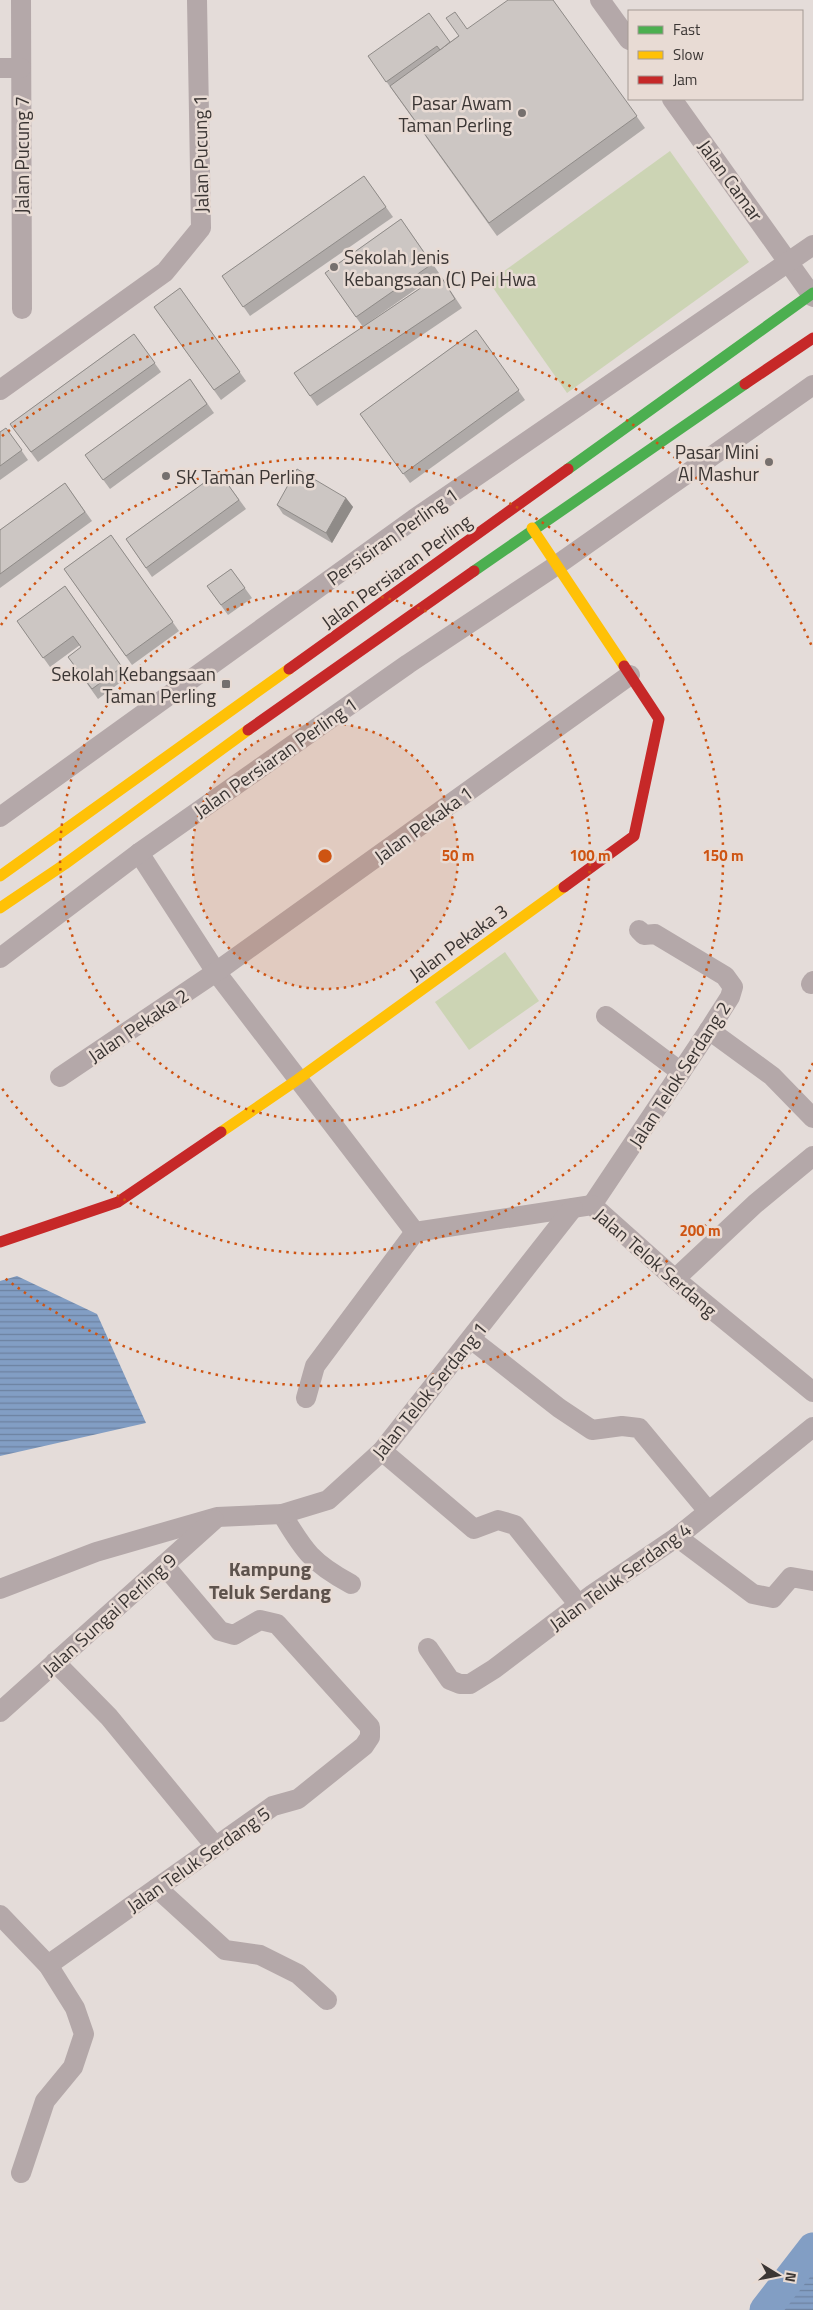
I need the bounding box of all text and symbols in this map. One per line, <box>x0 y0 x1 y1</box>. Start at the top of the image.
legend <box>628 10 803 100</box>
text: Fast <box>673 18 701 41</box>
text: Slow <box>673 43 704 66</box>
text: Jam <box>673 68 697 91</box>
place label: Pasar Awam Taman Perling <box>399 88 512 139</box>
street label: Jalan Pucung 1 <box>184 95 216 213</box>
street label: Jalan Pucung 7 <box>7 96 36 214</box>
marker: Pasar Awam Taman Perling <box>516 107 528 119</box>
street label: Jalan Camar <box>691 133 771 227</box>
place label: Sekolah Jenis Kebangsaan (C) Pei Hwa <box>344 242 537 293</box>
marker: Sekolah Jenis Kebangsaan (C) Pei Hwa <box>328 261 340 273</box>
place label: Pasar Mini Al Mashur <box>675 437 759 488</box>
marker: Pasar Mini Al Mashur <box>763 456 775 468</box>
place label: SK Taman Perling <box>176 462 315 491</box>
marker: SK Taman Perling <box>160 470 172 482</box>
street label: Persisiran Perling 1 <box>320 480 464 592</box>
street label: Jalan Persiaran Perling <box>315 506 477 635</box>
place label: Sekolah Kebangsaan Taman Perling <box>51 659 216 710</box>
marker: Sekolah Kebangsaan Taman Perling <box>220 678 232 690</box>
street label: Jalan Persiaran Perling 1 <box>187 689 363 825</box>
street label: Jalan Pekaka 1 <box>368 778 478 870</box>
text: 50 m <box>442 844 474 867</box>
text: 100 m <box>569 844 611 867</box>
text: 150 m <box>702 844 744 867</box>
centre of rings <box>316 847 334 865</box>
street label: Jalan Pekaka 3 <box>403 896 513 988</box>
street label: Jalan Pekaka 2 <box>82 981 194 1069</box>
street label: Jalan Telok Serdang 2 <box>621 995 737 1153</box>
street label: Jalan Telok Serdang <box>588 1200 724 1324</box>
text: 200 m <box>679 1219 721 1242</box>
street label: Jalan Telok Serdang 1 <box>364 1315 494 1465</box>
street label: Jalan Teluk Serdang 4 <box>543 1514 697 1638</box>
street label: Jalan Sungai Perling 9 <box>35 1546 183 1682</box>
district label: Kampung Teluk Serdang <box>209 1553 331 1607</box>
street label: Jalan Teluk Serdang 5 <box>120 1799 276 1919</box>
north arrow <box>753 2250 803 2300</box>
text: N <box>780 2271 802 2284</box>

